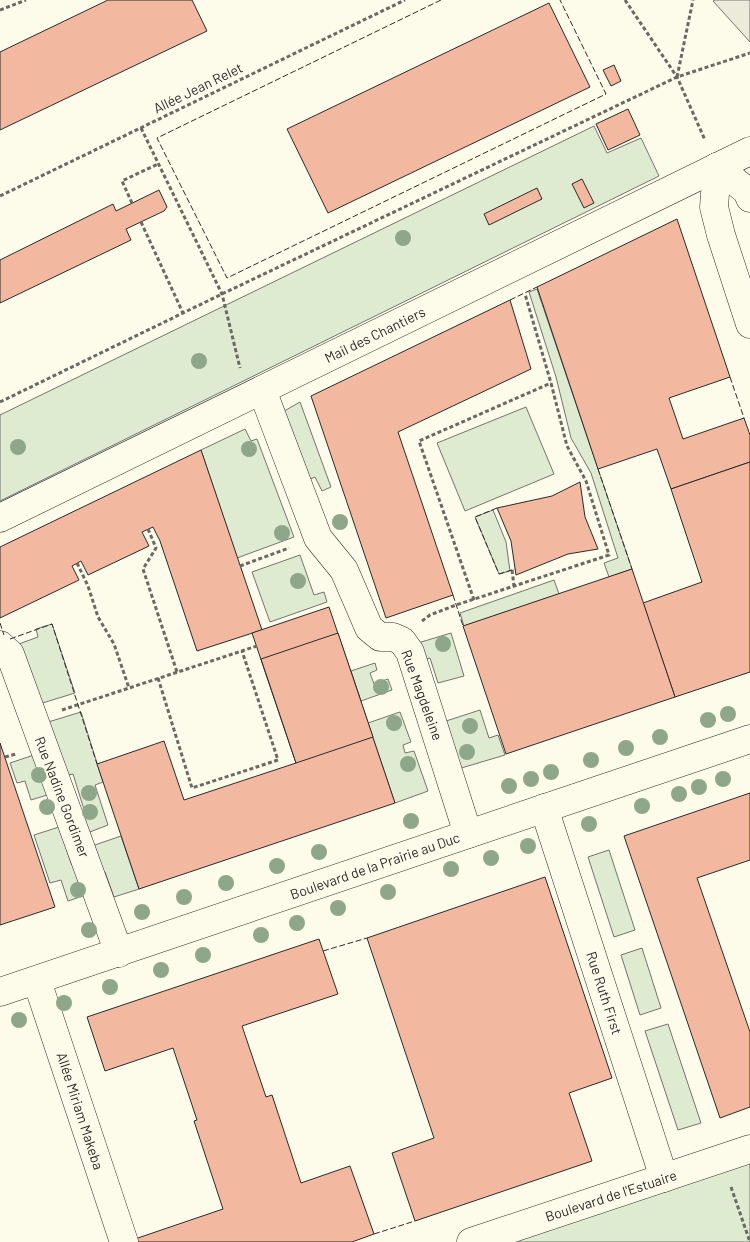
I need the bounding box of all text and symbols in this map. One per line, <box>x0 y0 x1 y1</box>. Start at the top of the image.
street label: Allée Jean Relet <box>150 59 245 117</box>
street label: Mail des Chantiers <box>322 303 428 366</box>
street label: Rue Magdeleine <box>398 647 447 742</box>
street label: Rue Nadine Gordimer <box>32 734 93 860</box>
street label: Boulevard de la Prairie au Duc <box>288 828 462 903</box>
street label: Rue Ruth First <box>583 949 626 1036</box>
street label: Allée Miriam Makeba <box>53 1050 108 1172</box>
street label: Boulevard de l'Estuaire <box>543 1166 679 1225</box>

